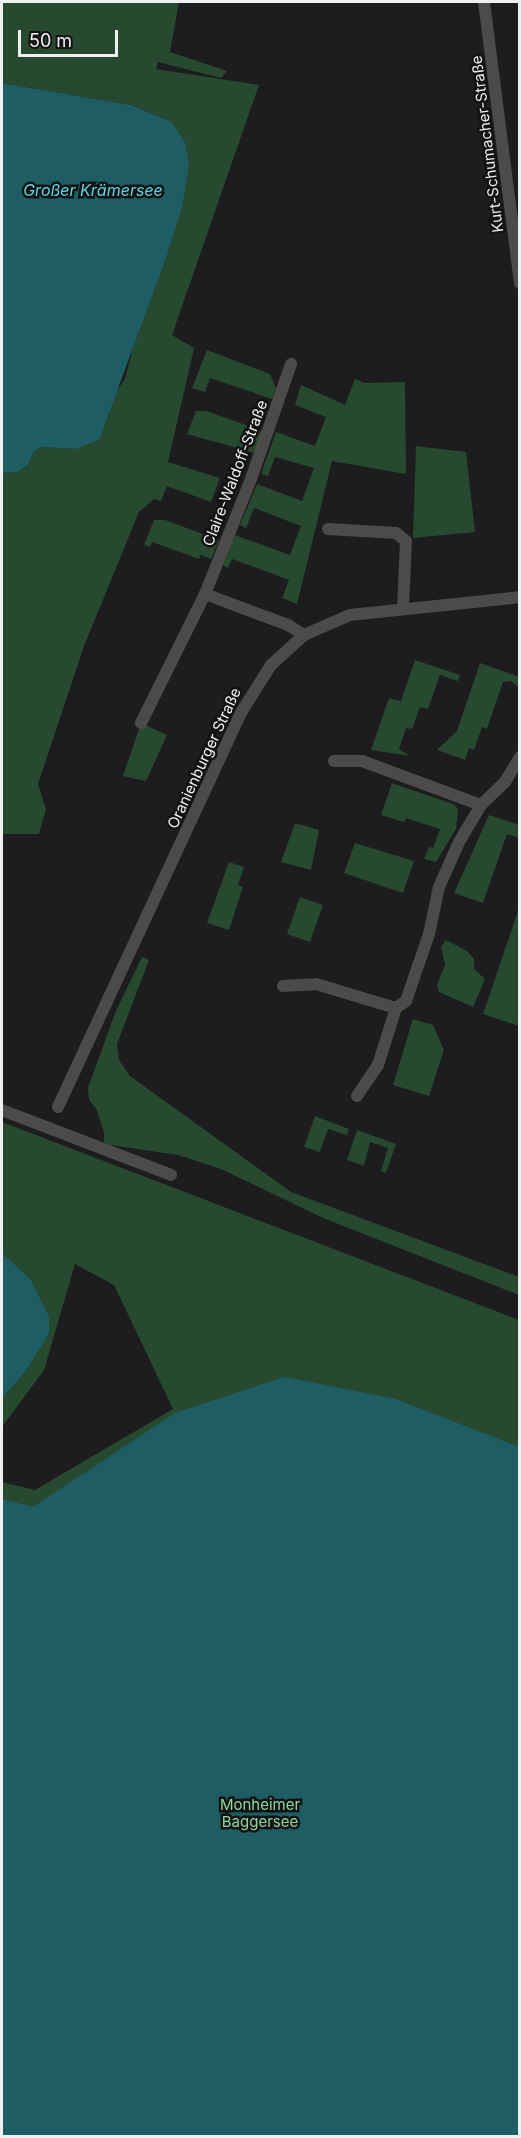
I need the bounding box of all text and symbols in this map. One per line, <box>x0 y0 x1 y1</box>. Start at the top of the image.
scale bar <box>21 18 122 56</box>
text: 50 m <box>29 30 72 51</box>
street label: Kurt-Schumacher-Straße <box>467 55 507 233</box>
water label: Großer Krämersee <box>23 180 163 200</box>
street label: Claire-Waldoff-Straße <box>199 398 271 548</box>
street label: Oranienburger Straße <box>163 685 245 831</box>
park label: Monheimer Baggersee <box>220 1795 300 1830</box>

